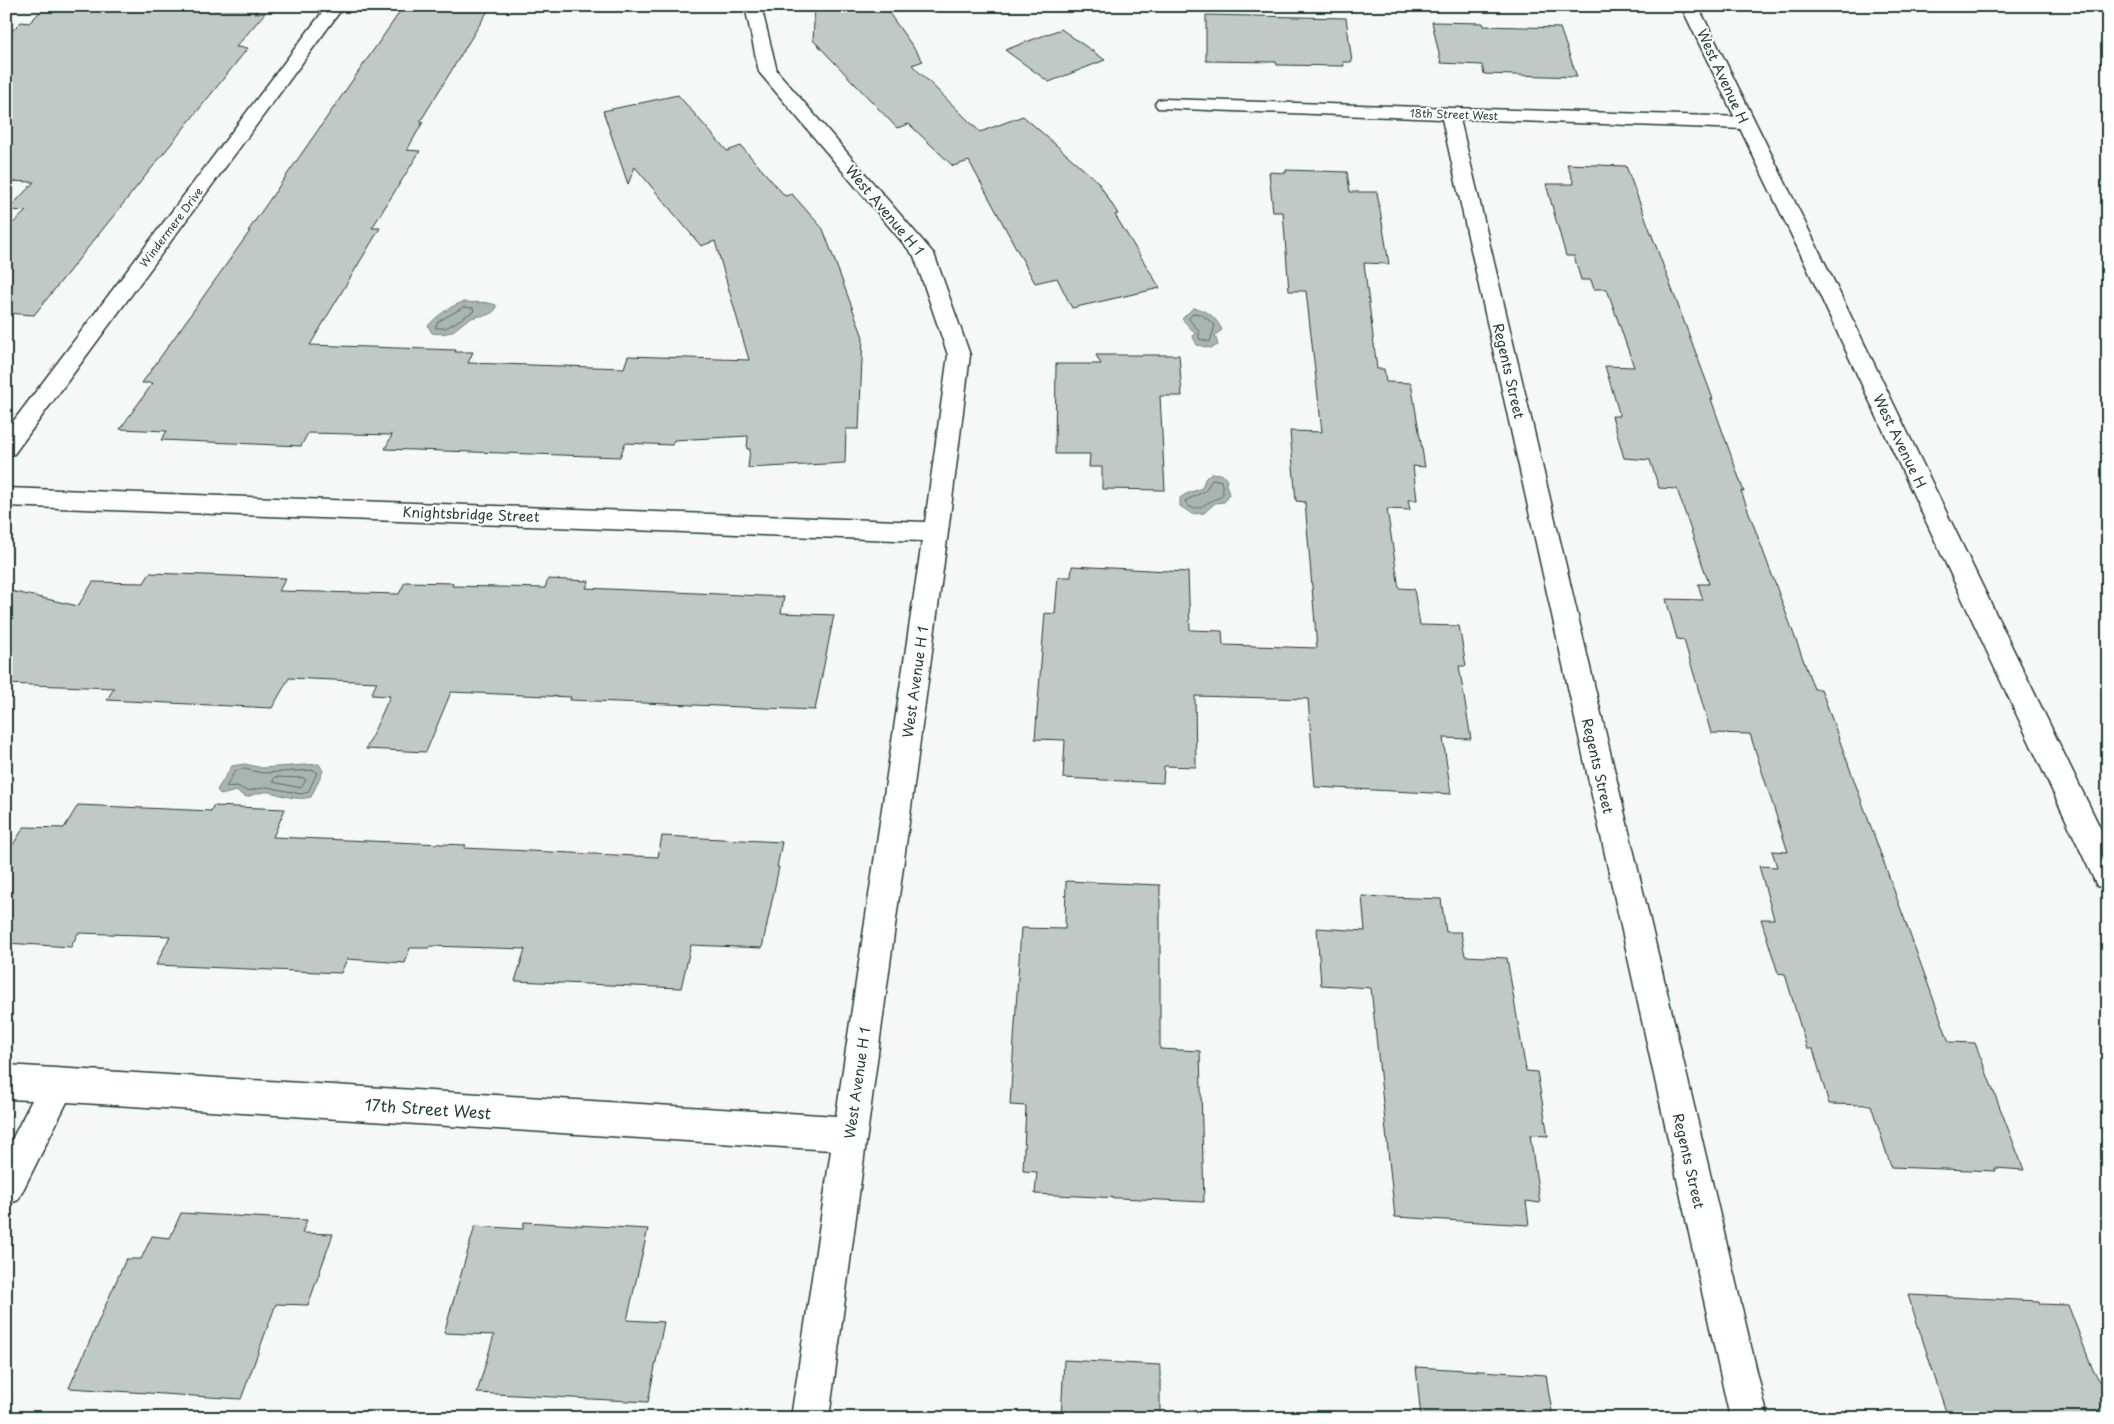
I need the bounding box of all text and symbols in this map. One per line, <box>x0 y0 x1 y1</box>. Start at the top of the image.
street label: West Avenue H <box>1692 25 1754 127</box>
street label: 18th Street West <box>1410 104 1499 124</box>
street label: West Avenue H 1 <box>841 160 929 260</box>
street label: Windermere Drive <box>135 183 207 271</box>
street label: Regents Street <box>1488 321 1530 421</box>
street label: West Avenue H <box>1868 391 1932 491</box>
street label: Knightsbridge Street <box>402 501 540 527</box>
street label: West Avenue H 1 <box>897 625 933 739</box>
street label: Regents Street <box>1577 716 1619 816</box>
street label: West Avenue H 1 <box>839 1026 875 1140</box>
street label: 17th Street West <box>364 1092 492 1124</box>
street label: Regents Street <box>1668 1111 1710 1211</box>

